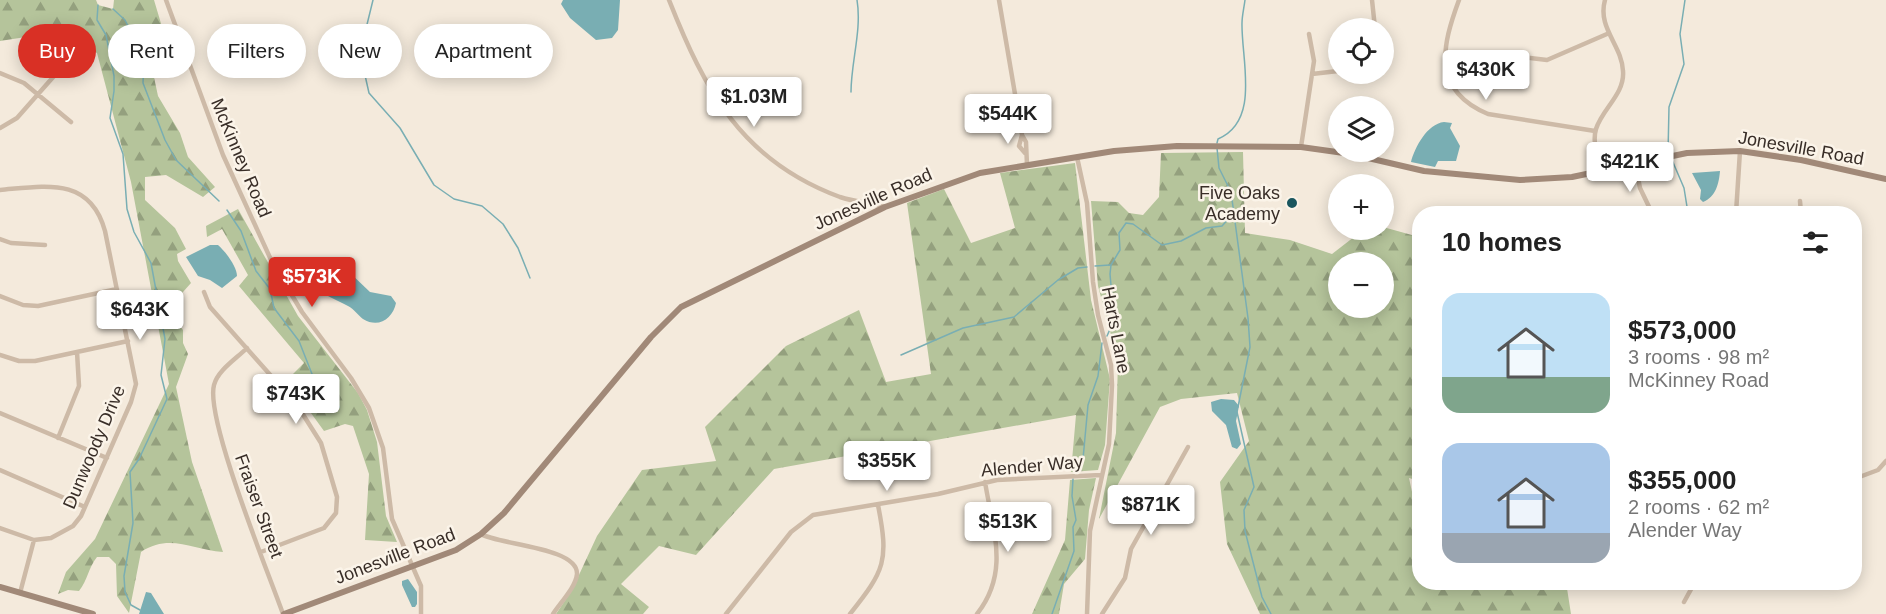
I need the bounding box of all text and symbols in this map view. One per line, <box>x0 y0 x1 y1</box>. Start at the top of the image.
map controls <box>1328 18 1394 318</box>
button: locate <box>1328 18 1394 84</box>
chip: Buy <box>18 24 96 78</box>
chip: Rent <box>108 24 195 78</box>
chip: Filters <box>207 24 306 78</box>
chip: New <box>318 24 402 78</box>
chip: Apartment <box>414 24 553 78</box>
pin: $430K <box>1444 50 1528 101</box>
text: $430K <box>1457 58 1515 80</box>
pin: $1.03M <box>705 77 803 128</box>
text: $1.03M <box>721 85 787 107</box>
pin: $544K <box>966 94 1050 145</box>
street label: McKinney Road <box>207 96 275 220</box>
button: layers <box>1328 96 1394 162</box>
text: $544K <box>979 102 1037 124</box>
street label: Jonesville Road <box>1737 127 1865 169</box>
pin: $421K <box>1588 142 1672 193</box>
text: $421K <box>1601 150 1659 172</box>
street label: Jonesville Road <box>811 164 935 234</box>
button: + <box>1328 174 1394 240</box>
place label: Five Oaks Academy <box>1199 183 1280 224</box>
marker: Five Oaks Academy <box>1285 196 1299 210</box>
icon: filters <box>1799 226 1832 259</box>
text: 10 homes <box>1442 227 1562 257</box>
button: − <box>1328 252 1394 318</box>
pin: $573K <box>270 257 354 308</box>
text: $573K <box>283 265 341 287</box>
street label: Harts Lane <box>1098 285 1134 375</box>
pin: $643K <box>98 290 182 341</box>
text: $643K <box>111 298 169 320</box>
text: $573,000 <box>1628 315 1736 345</box>
icon: home <box>1490 317 1562 389</box>
text: 3 rooms · 98 m² <box>1628 346 1769 368</box>
text: McKinney Road <box>1628 369 1769 391</box>
pin: $743K <box>254 374 338 425</box>
street label: Dunwoody Drive <box>59 382 129 512</box>
text: $743K <box>267 382 325 404</box>
pin: $355K <box>845 441 929 492</box>
text: $355K <box>858 449 916 471</box>
street label: Fraiser Street <box>231 451 287 561</box>
street label: Alender Way <box>980 452 1084 480</box>
text: $355,000 <box>1628 465 1736 495</box>
icon: home <box>1490 467 1562 539</box>
pin: $871K <box>1109 485 1193 536</box>
text: $871K <box>1122 493 1180 515</box>
text: 2 rooms · 62 m² <box>1628 496 1769 518</box>
pin: $513K <box>966 502 1050 553</box>
text: $513K <box>979 510 1037 532</box>
text: Alender Way <box>1628 519 1742 541</box>
street label: Jonesville Road <box>332 524 458 588</box>

